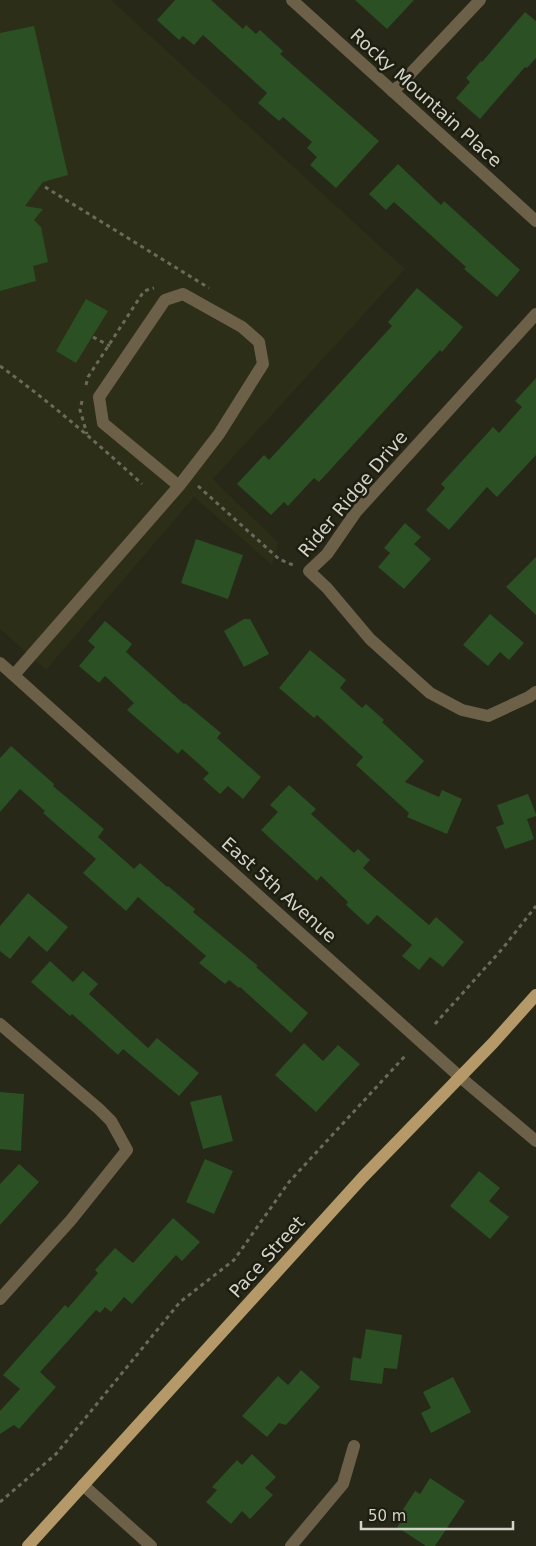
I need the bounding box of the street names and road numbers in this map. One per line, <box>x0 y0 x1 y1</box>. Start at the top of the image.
street label: Rocky Mountain Place <box>346 24 506 171</box>
street label: Rider Ridge Drive <box>294 426 412 561</box>
street label: East 5th Avenue <box>218 833 341 947</box>
street label: Pace Street <box>225 1212 309 1302</box>

